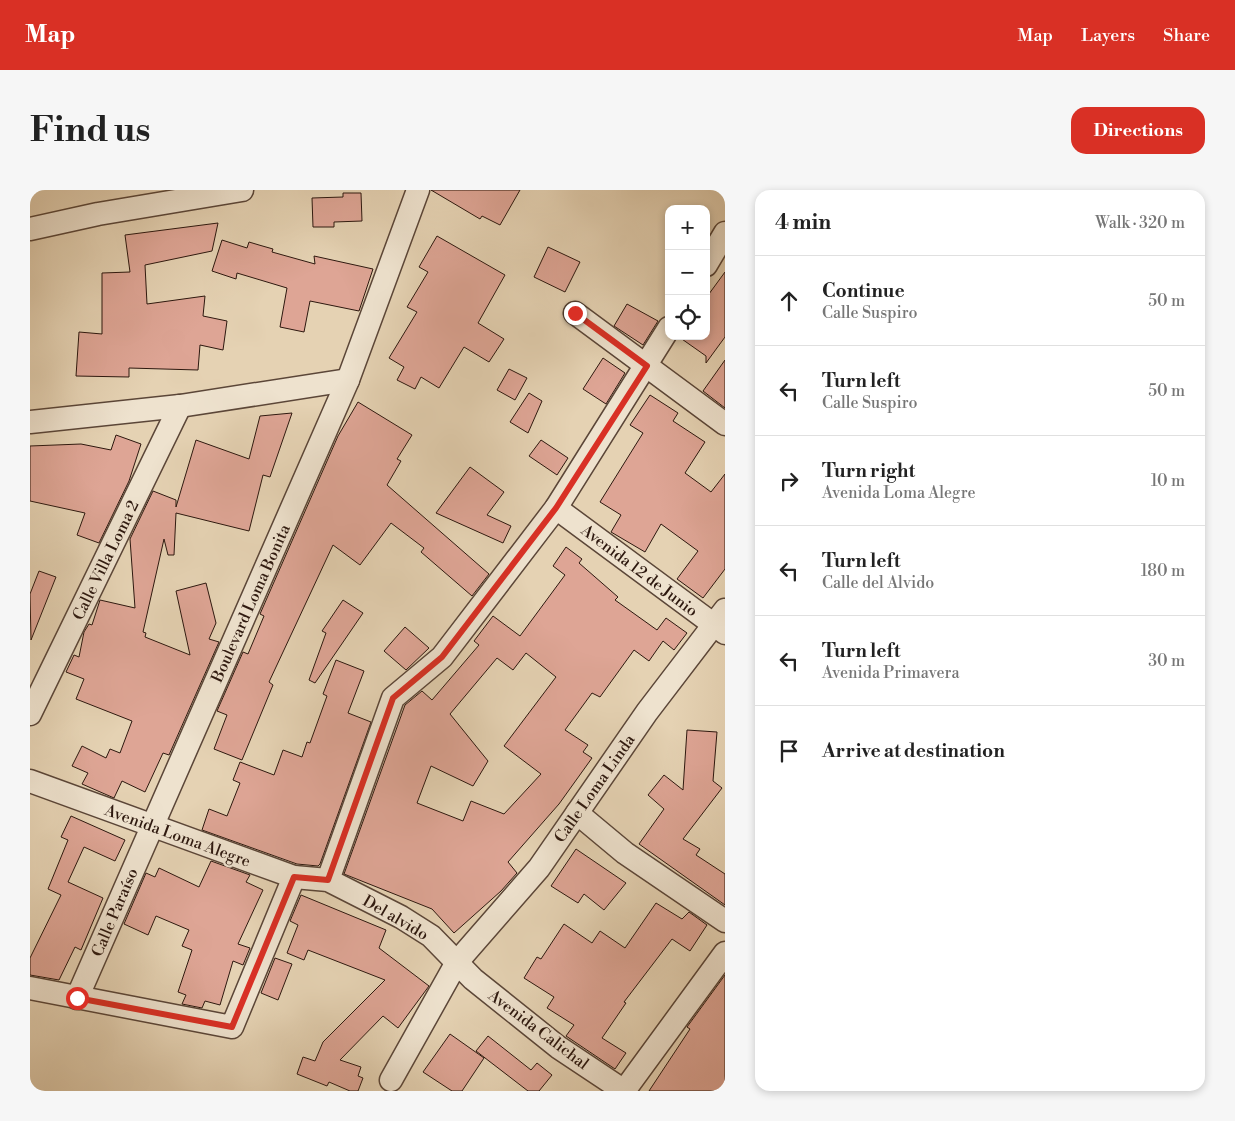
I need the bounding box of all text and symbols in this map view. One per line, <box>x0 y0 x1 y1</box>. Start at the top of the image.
text: Map <box>25 20 75 50</box>
text: Map <box>1018 24 1053 47</box>
text: Layers <box>1081 24 1135 47</box>
text: Share <box>1163 24 1210 47</box>
button: Directions <box>1071 107 1205 154</box>
text: Find us <box>30 109 150 152</box>
map controls <box>665 205 710 340</box>
button: + <box>665 205 710 250</box>
text: 4 min <box>775 210 831 236</box>
text: Walk · 320 m <box>1095 213 1185 233</box>
button: − <box>665 250 710 295</box>
text: Continue <box>822 279 905 303</box>
icon: ahead <box>775 287 803 315</box>
text: 50 m <box>1148 291 1185 311</box>
button: locate <box>665 295 710 340</box>
route end <box>564 302 587 325</box>
text: Calle Suspiro <box>822 303 918 323</box>
text: Turn left <box>822 369 901 393</box>
icon: left <box>775 377 803 405</box>
text: 50 m <box>1148 381 1185 401</box>
text: Calle Suspiro <box>822 393 918 413</box>
text: Turn right <box>822 459 915 483</box>
icon: right <box>775 467 803 495</box>
text: 10 m <box>1151 471 1185 491</box>
text: Avenida Loma Alegre <box>822 483 976 503</box>
street label: Calle Villa Loma 2 <box>68 497 144 624</box>
street label: Boulevard Loma Bonita <box>207 520 295 687</box>
street label: Avenida 12 de Junio <box>576 520 702 621</box>
text: Turn left <box>822 549 901 573</box>
icon: left <box>775 557 803 585</box>
text: 180 m <box>1141 561 1185 581</box>
text: Calle del Alvido <box>822 573 934 593</box>
text: Turn left <box>822 639 901 663</box>
icon: left <box>775 647 803 675</box>
text: 30 m <box>1148 651 1185 671</box>
text: Avenida Primavera <box>822 663 959 683</box>
street label: Calle Loma Linda <box>550 730 640 847</box>
icon: arrive <box>775 737 803 765</box>
text: Arrive at destination <box>822 739 1005 763</box>
street label: Avenida Loma Alegre <box>101 800 253 872</box>
street label: Calle Paraíso <box>87 865 143 960</box>
street label: Del alvido <box>359 891 432 945</box>
street label: Avenida Calichal <box>483 985 593 1074</box>
route start <box>66 987 89 1010</box>

